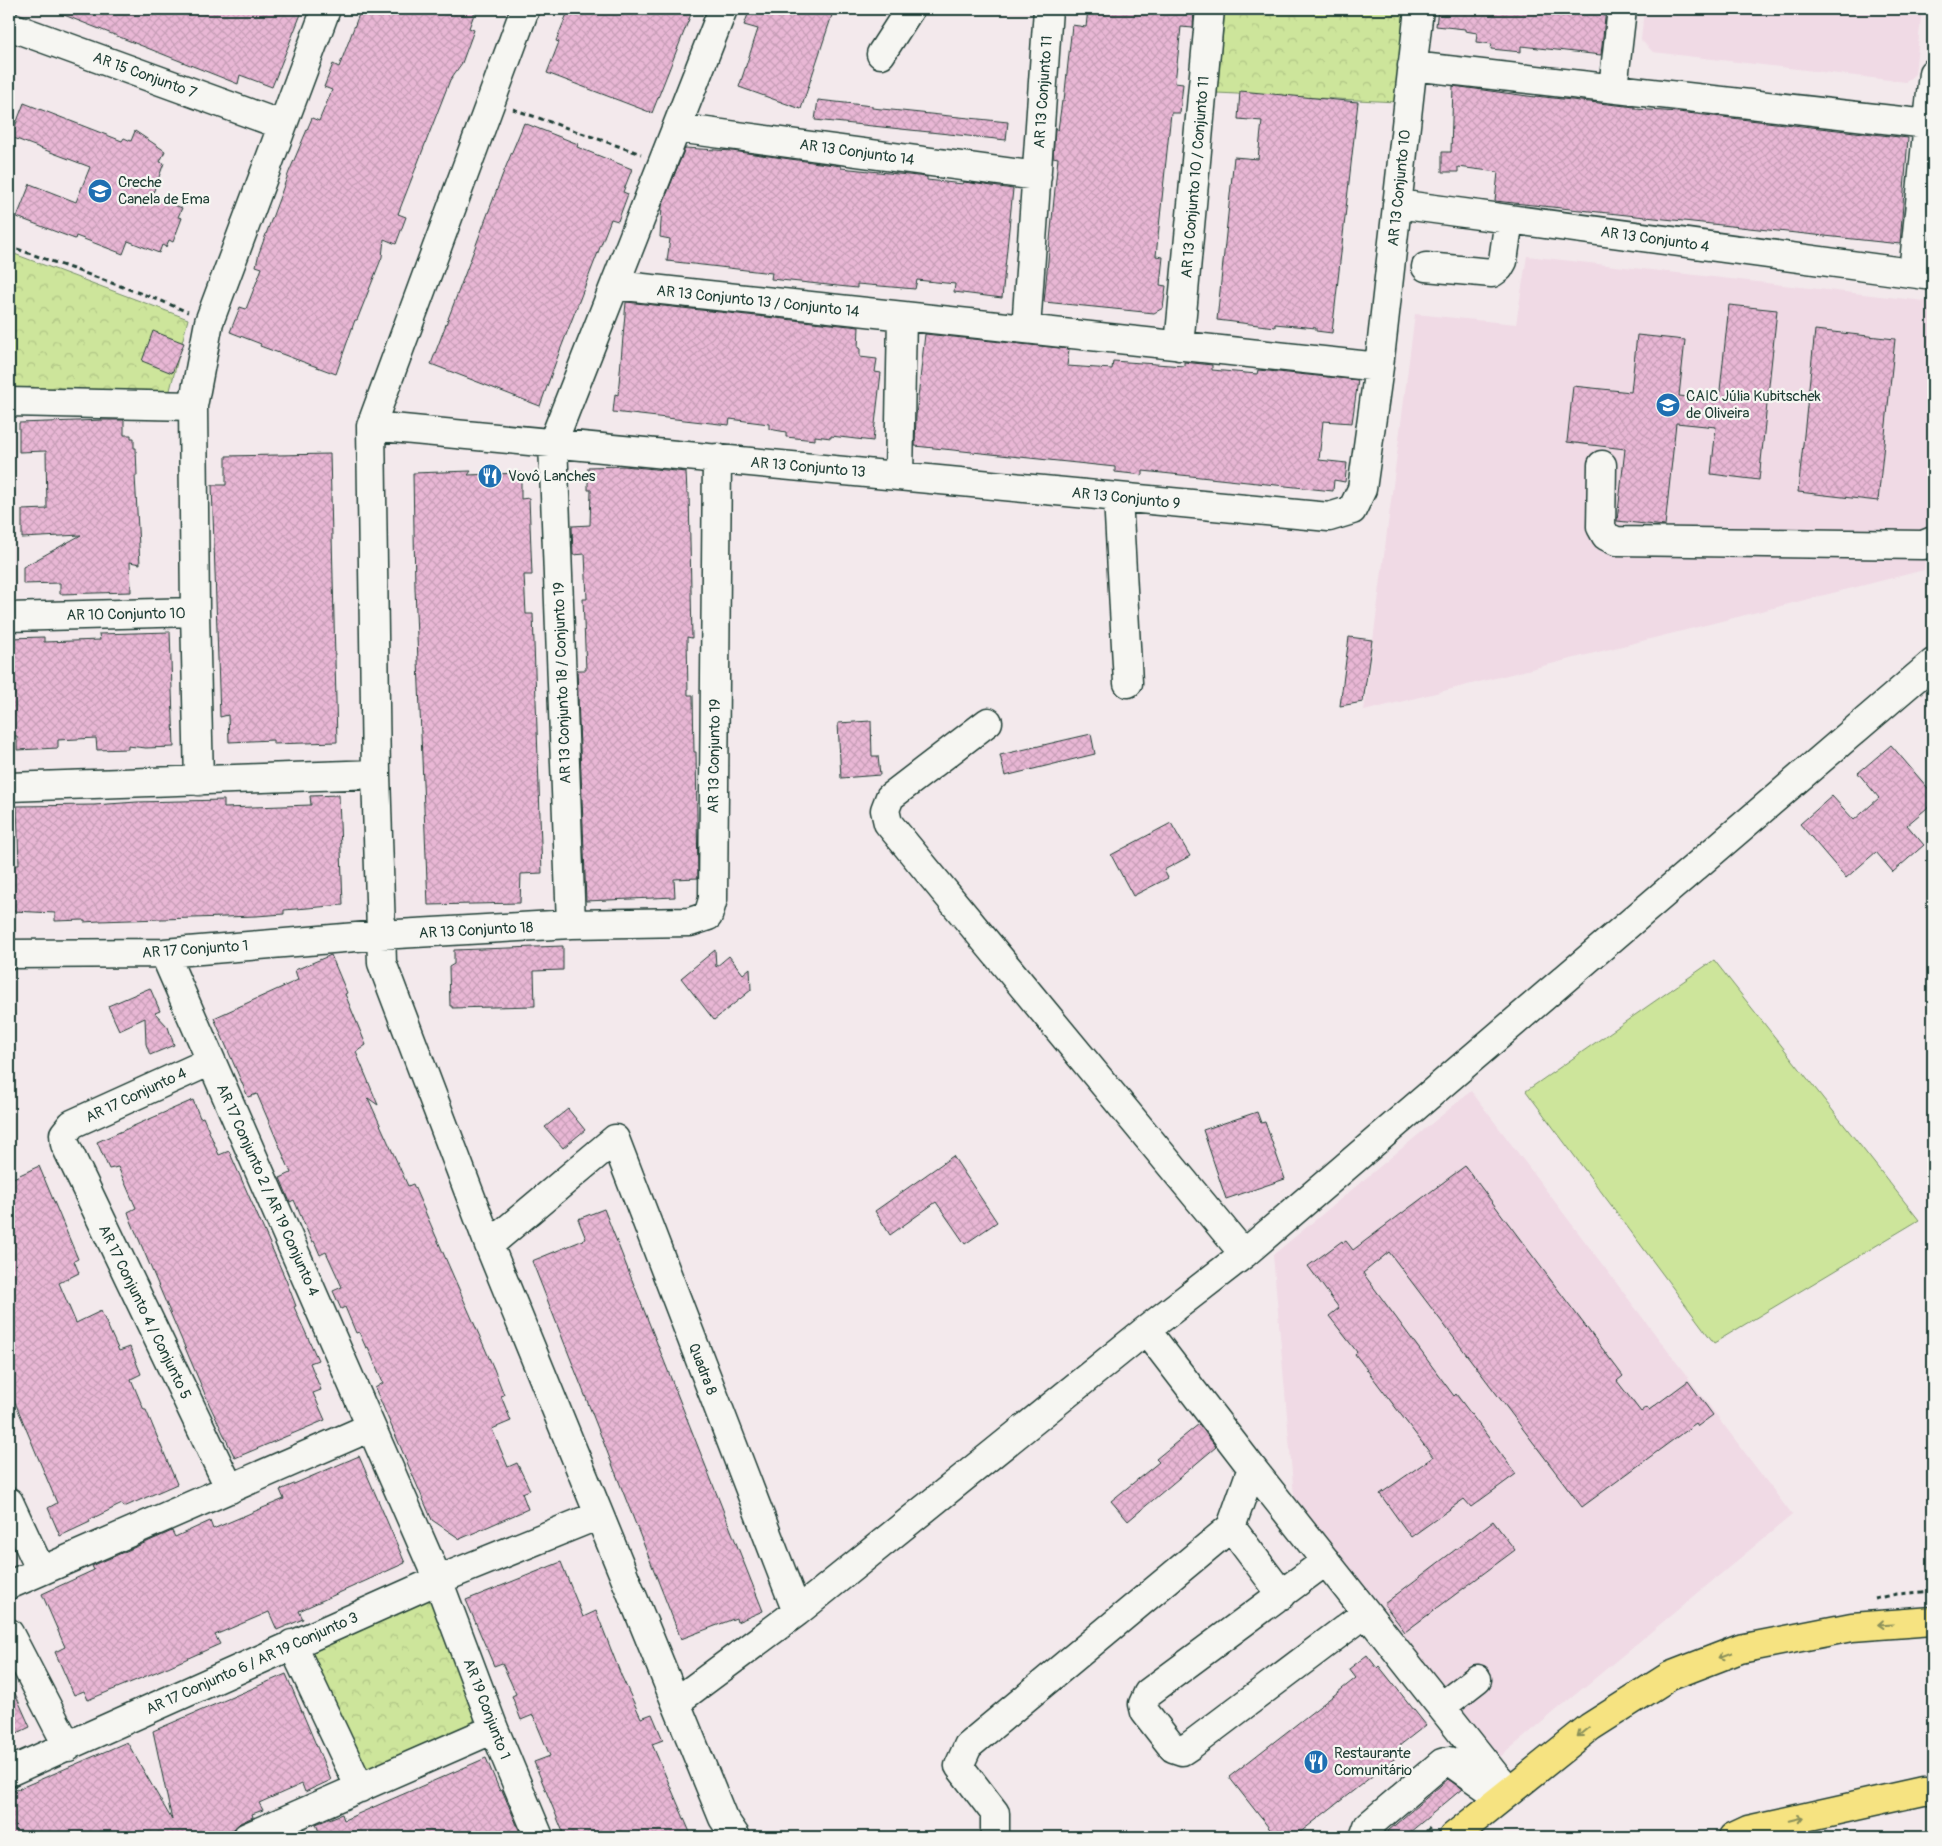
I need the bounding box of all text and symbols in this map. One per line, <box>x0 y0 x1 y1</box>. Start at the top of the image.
street label: AR 13 Conjunto 11 <box>1030 35 1057 149</box>
street label: AR 15 Conjunto 7 <box>90 48 199 103</box>
street label: AR 13 Conjunto 10 / Conjunto 11 <box>1177 75 1214 279</box>
street label: AR 13 Conjunto 10 <box>1384 129 1415 247</box>
street label: AR 13 Conjunto 14 <box>798 135 916 170</box>
place label: Creche Canela de Ema <box>118 173 210 209</box>
school or university icon: Creche Canela de Ema <box>87 178 113 204</box>
street label: AR 13 Conjunto 4 <box>1599 222 1711 257</box>
street label: AR 13 Conjunto 13 / Conjunto 14 <box>656 281 861 322</box>
place label: CAIC Júlia Kubitschek de Oliveira <box>1686 387 1822 423</box>
school or university icon: CAIC Júlia Kubitschek de Oliveira <box>1655 392 1681 418</box>
street label: AR 13 Conjunto 13 <box>750 453 866 482</box>
restaurant icon: Vovô Lanches <box>477 463 503 489</box>
place label: Vovô Lanches <box>508 467 596 486</box>
street label: AR 13 Conjunto 9 <box>1071 483 1181 514</box>
street label: AR 13 Conjunto 18 / Conjunto 19 <box>549 582 576 784</box>
street label: AR 10 Conjunto 10 <box>66 604 186 625</box>
street label: AR 13 Conjunto 19 <box>704 698 725 814</box>
street label: AR 13 Conjunto 18 <box>418 918 534 943</box>
street label: AR 17 Conjunto 1 <box>141 936 249 963</box>
street label: AR 17 Conjunto 4 <box>83 1064 190 1127</box>
street label: AR 17 Conjunto 2 / AR 19 Conjunto 4 <box>212 1081 323 1300</box>
street label: AR 17 Conjunto 4 / Conjunto 5 <box>94 1222 195 1402</box>
street label: Quadra 8 <box>684 1340 721 1398</box>
street label: AR 17 Conjunto 6 / AR 19 Conjunto 3 <box>143 1608 361 1719</box>
one-way arrow <box>1877 1620 1893 1629</box>
one-way arrow <box>1718 1651 1734 1660</box>
street label: AR 19 Conjunto 1 <box>459 1656 514 1762</box>
one-way arrow <box>1577 1726 1590 1737</box>
place label: Restaurante Comunitário <box>1334 1744 1412 1780</box>
restaurant icon: Restaurante Comunitário <box>1303 1749 1329 1775</box>
one-way arrow <box>1788 1814 1804 1824</box>

